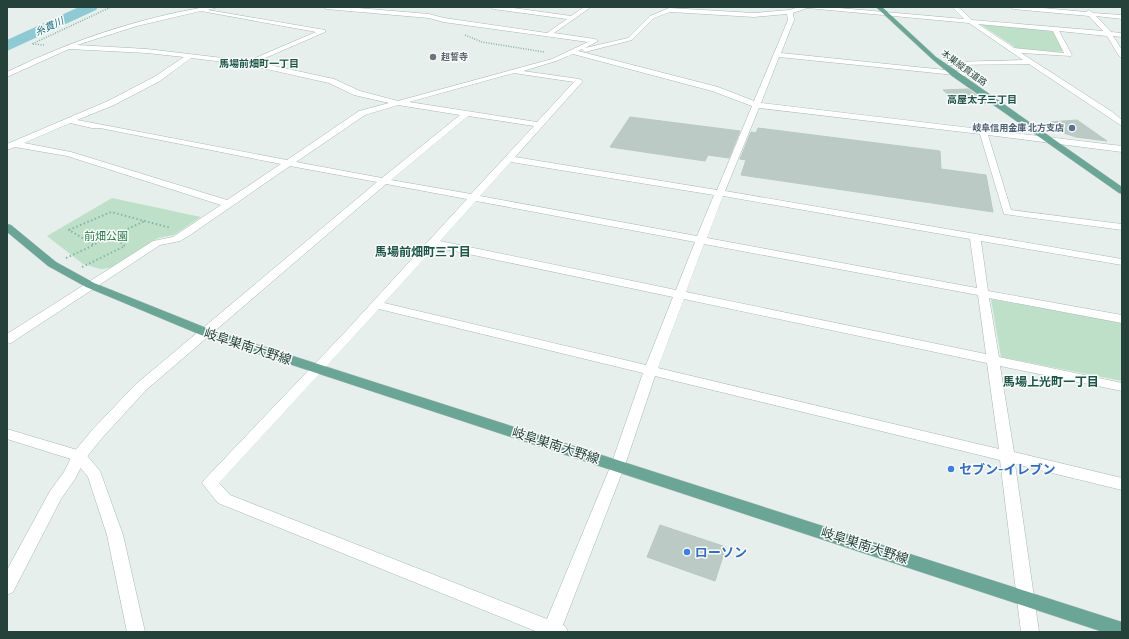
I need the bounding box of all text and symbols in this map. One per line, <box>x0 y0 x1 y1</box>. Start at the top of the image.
water label: 糸貫川 <box>32 13 66 39</box>
street label: 本巣縦貫道路 <box>939 46 990 89</box>
place label: 超誓寺 <box>441 50 468 63</box>
marker: 超誓寺 <box>428 52 438 62</box>
district label: 馬場前畑町一丁目 <box>219 56 299 70</box>
district label: 高屋太子三丁目 <box>947 92 1017 106</box>
place label: 岐阜信用金庫 北方支店 <box>972 121 1064 134</box>
marker: 岐阜信用金庫 北方支店 <box>1067 123 1077 133</box>
park label: 前畑公園 <box>84 228 128 243</box>
district label: 馬場前畑町三丁目 <box>375 243 471 260</box>
street label: 岐阜巣南大野線 <box>202 323 294 369</box>
district label: 馬場上光町一丁目 <box>1003 373 1099 390</box>
street label: 岐阜巣南大野線 <box>510 422 602 468</box>
place label: セブン-イレブン <box>959 460 1055 478</box>
marker: セブン-イレブン <box>946 464 956 474</box>
street label: 岐阜巣南大野線 <box>819 522 911 568</box>
place label: ローソン <box>695 543 747 561</box>
marker: ローソン <box>682 547 692 557</box>

